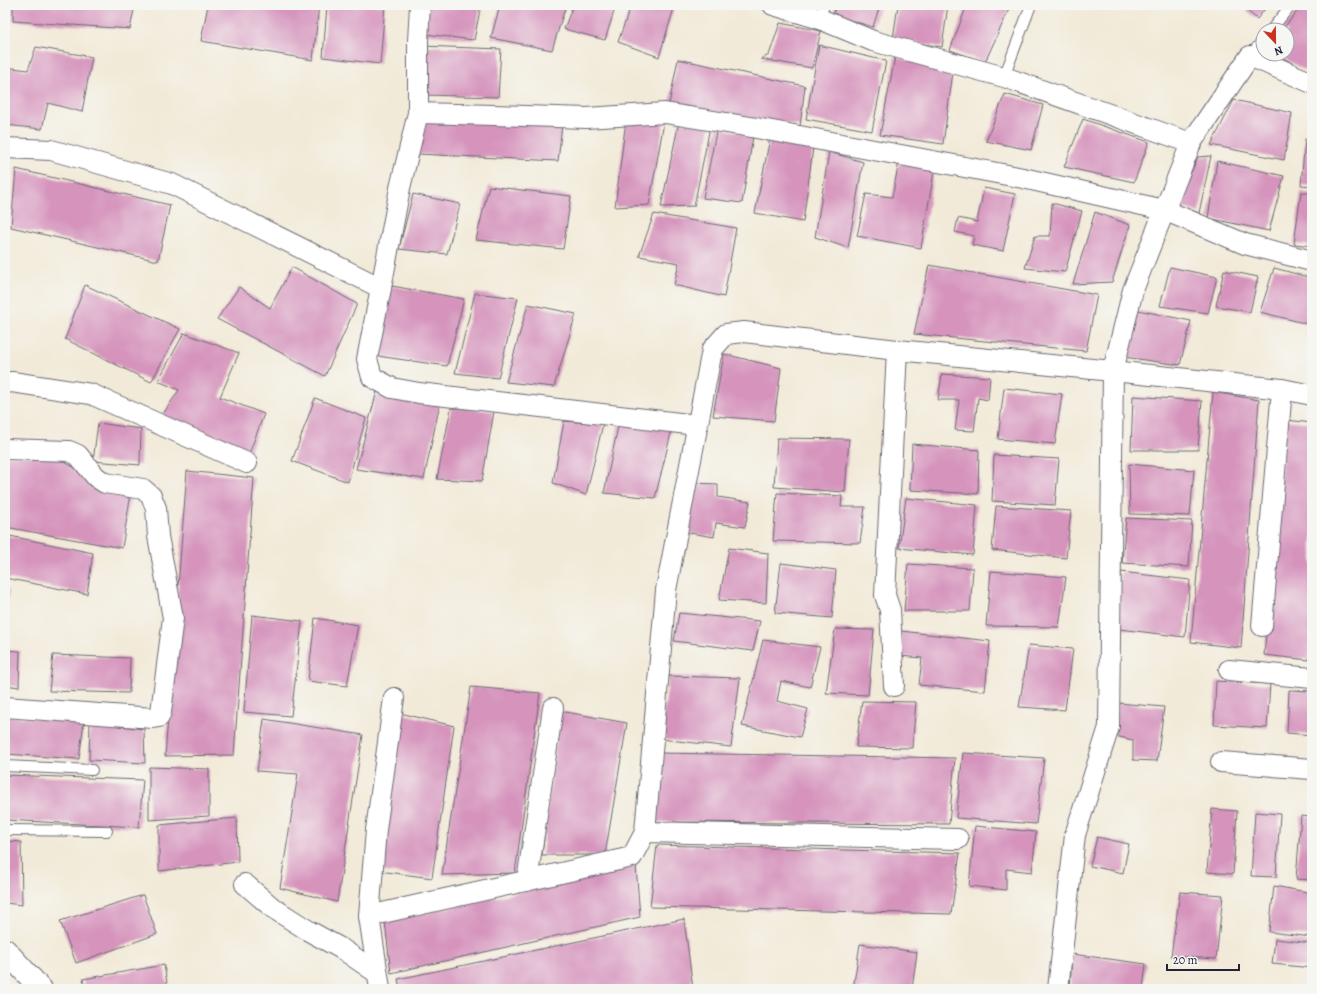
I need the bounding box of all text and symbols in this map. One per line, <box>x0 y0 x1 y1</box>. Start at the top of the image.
north arrow <box>1255 22 1295 62</box>
text: N <box>1272 42 1285 59</box>
scale bar <box>1167 946 1239 972</box>
text: 20 m <box>1173 952 1197 968</box>

